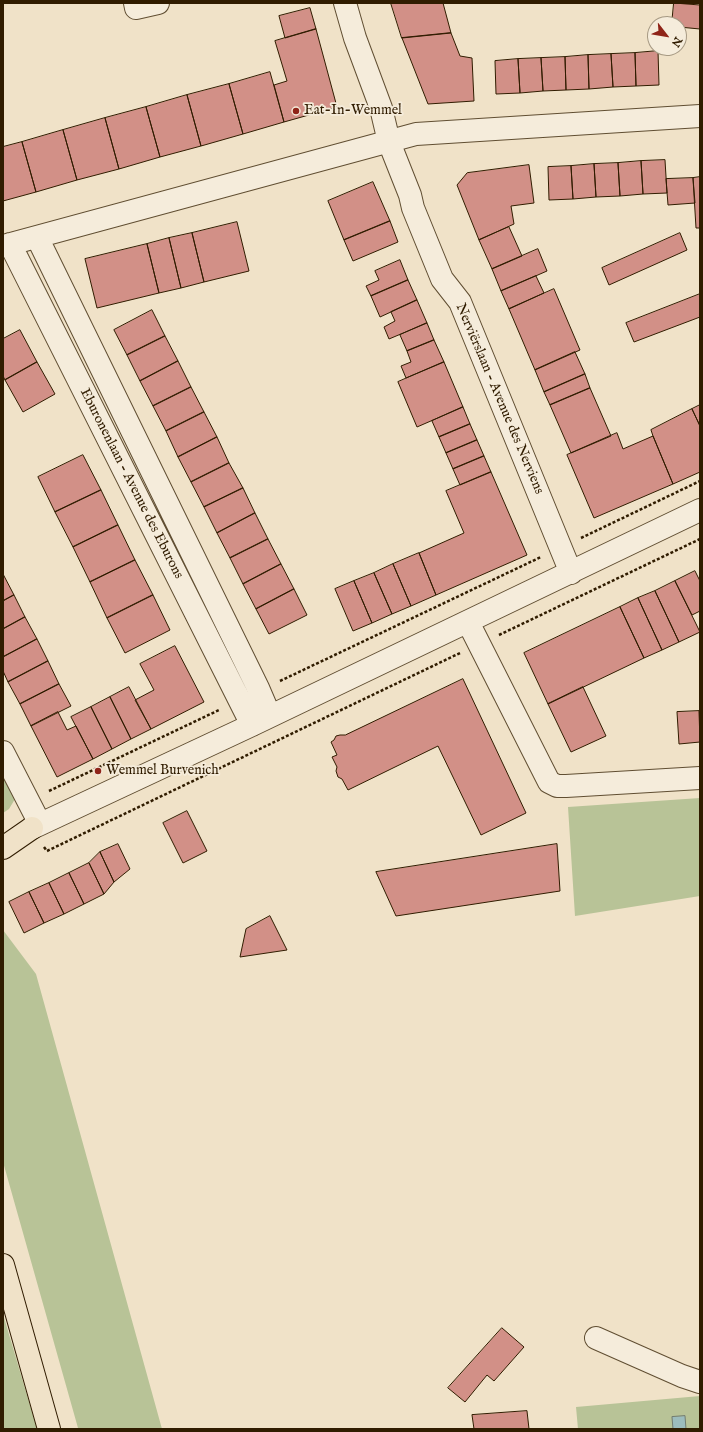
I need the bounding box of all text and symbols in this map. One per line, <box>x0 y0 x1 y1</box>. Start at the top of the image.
north arrow <box>647 16 687 56</box>
text: N <box>668 34 685 49</box>
place label: Eat-In-Wemmel <box>304 103 402 119</box>
marker: Eat-In-Wemmel <box>291 106 301 116</box>
street label: Nerviërslaan - Avenue des Nerviens <box>451 301 547 497</box>
street label: Eburonenlaan - Avenue des Eburons <box>76 386 186 582</box>
place label: Wemmel Burvenich <box>106 763 219 779</box>
marker: Wemmel Burvenich <box>93 766 103 776</box>

